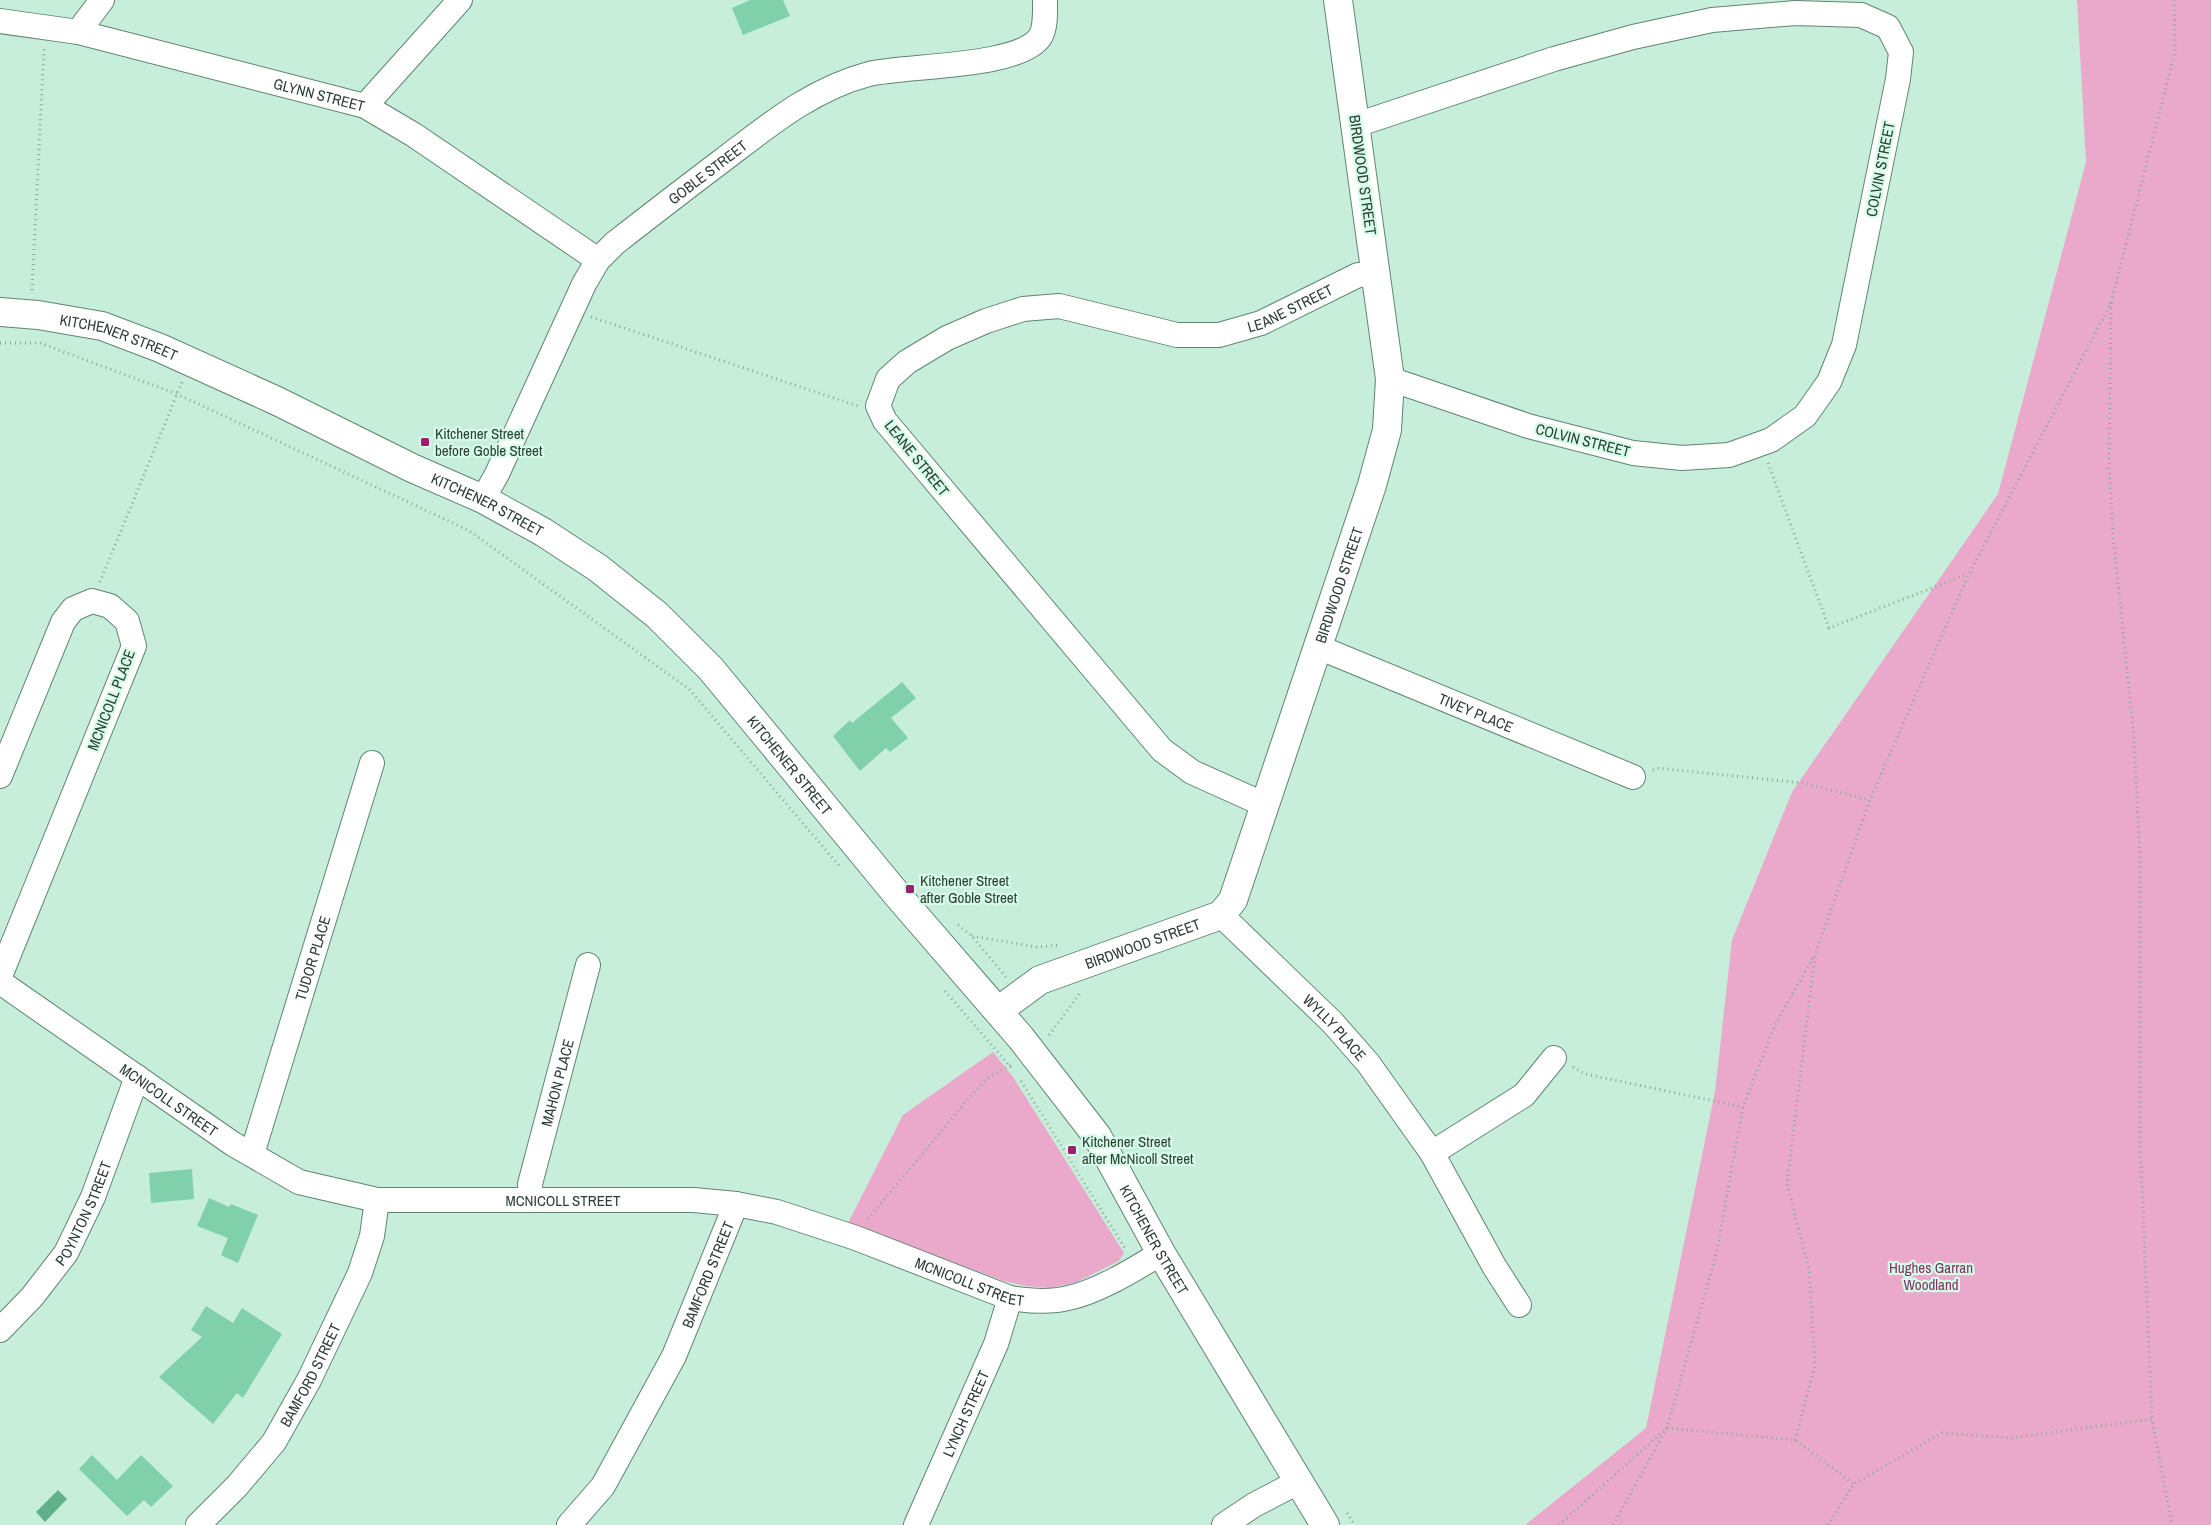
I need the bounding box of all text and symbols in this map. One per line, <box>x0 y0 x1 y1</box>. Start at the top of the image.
street label: GLYNN STREET <box>271 72 368 116</box>
street label: BIRDWOOD STREET <box>1344 114 1382 237</box>
street label: COLVIN STREET <box>1860 119 1900 219</box>
street label: GOBLE STREET <box>663 135 752 209</box>
street label: LEANE STREET <box>1245 279 1336 337</box>
street label: KITCHENER STREET <box>58 308 182 365</box>
street label: LEANE STREET <box>880 416 955 501</box>
street label: COLVIN STREET <box>1533 418 1633 462</box>
place label: Kitchener Street before Goble Street <box>435 423 543 461</box>
marker: Kitchener Street before Goble Street <box>419 436 431 448</box>
street label: KITCHENER STREET <box>428 467 548 541</box>
street label: BIRDWOOD STREET <box>1309 524 1368 646</box>
street label: MCNICOLL PLACE <box>82 646 140 754</box>
street label: TIVEY PLACE <box>1435 687 1517 737</box>
street label: KITCHENER STREET <box>743 711 838 819</box>
place label: Kitchener Street after Goble Street <box>920 870 1018 908</box>
marker: Kitchener Street after Goble Street <box>904 883 916 895</box>
street label: TUDOR PLACE <box>289 913 335 1003</box>
street label: BIRDWOOD STREET <box>1082 913 1203 974</box>
street label: WYLLY PLACE <box>1299 989 1372 1065</box>
street label: MAHON PLACE <box>535 1037 578 1129</box>
street label: MCNICOLL STREET <box>116 1058 223 1141</box>
place label: Kitchener Street after McNicoll Street <box>1082 1131 1194 1169</box>
marker: Kitchener Street after McNicoll Street <box>1066 1144 1078 1156</box>
street label: POYNTON STREET <box>50 1158 116 1270</box>
street label: KITCHENER STREET <box>1115 1181 1194 1299</box>
street label: MCNICOLL STREET <box>505 1190 621 1211</box>
street label: BAMFORD STREET <box>676 1217 739 1331</box>
street label: MCNICOLL STREET <box>912 1252 1026 1310</box>
park label: Hughes Garran Woodland <box>1889 1257 1973 1295</box>
street label: BAMFORD STREET <box>274 1319 345 1430</box>
street label: LYNCH STREET <box>937 1366 994 1460</box>

